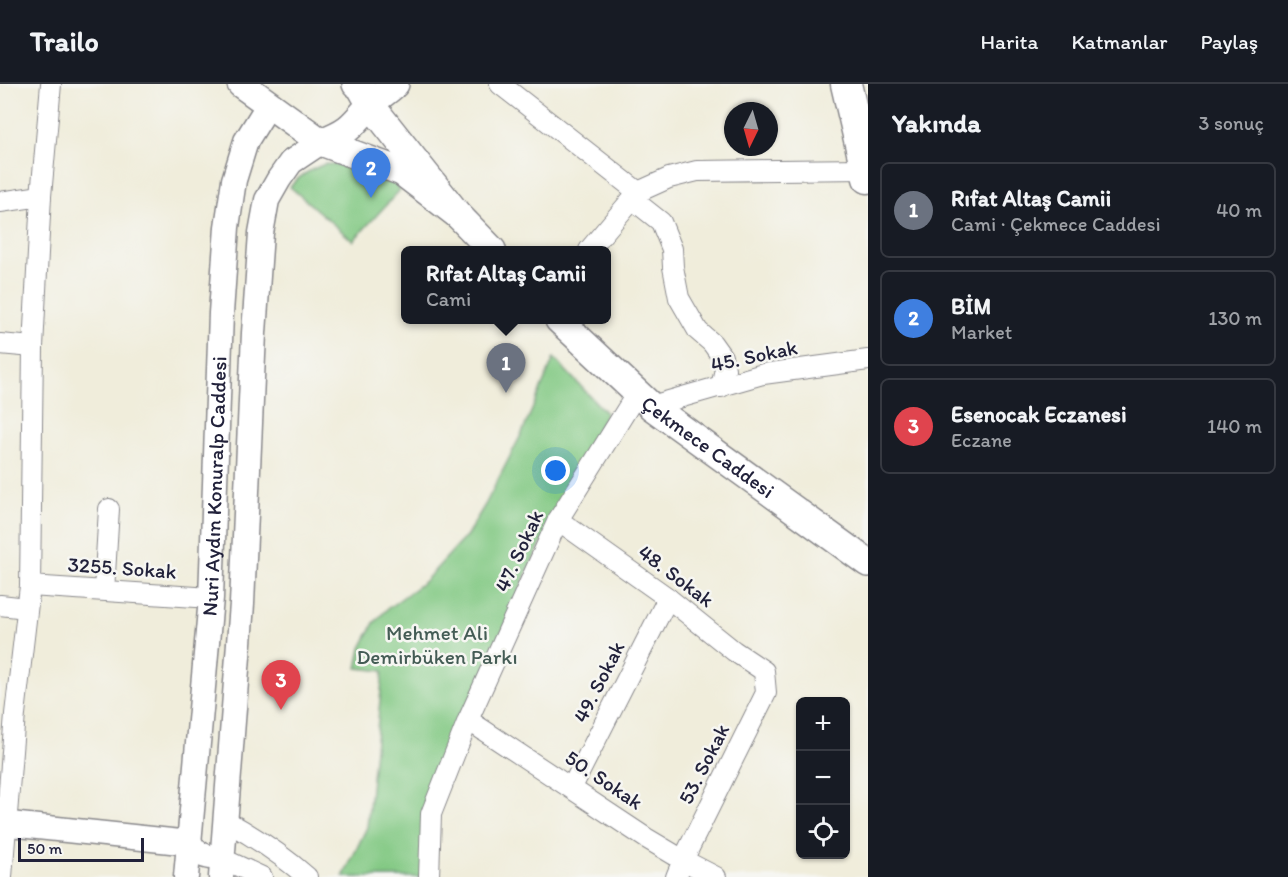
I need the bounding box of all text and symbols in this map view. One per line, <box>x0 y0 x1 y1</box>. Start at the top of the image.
text: Trailo <box>30 24 99 58</box>
text: Harita <box>980 29 1038 54</box>
text: Katmanlar <box>1071 29 1167 54</box>
text: Paylaş <box>1200 29 1258 54</box>
north arrow <box>724 102 778 156</box>
text: Yakında <box>892 107 981 139</box>
text: 3 sonuç <box>1199 111 1264 135</box>
pin: 2 <box>352 148 391 198</box>
text: Rıfat Altaş Camii <box>951 185 1111 212</box>
text: 1 <box>909 198 918 222</box>
text: 40 m <box>1216 198 1262 222</box>
text: Cami · Çekmece Caddesi <box>951 212 1160 236</box>
popup <box>401 246 611 324</box>
text: Rıfat Altaş Camii <box>426 260 586 287</box>
text: Cami <box>426 287 471 311</box>
text: BİM <box>951 293 991 320</box>
text: 2 <box>908 306 919 330</box>
text: 130 m <box>1208 306 1262 330</box>
text: Market <box>951 320 1012 344</box>
street label: 45. Sokak <box>708 334 800 377</box>
pin: 1 <box>486 344 526 393</box>
street label: Nuri Aydın Konuralp Caddesi <box>196 356 231 617</box>
street label: Çekmece Caddesi <box>636 390 779 503</box>
text: Esenocak Eczanesi <box>951 401 1126 428</box>
text: 3 <box>908 414 919 438</box>
text: 140 m <box>1207 414 1262 438</box>
text: Eczane <box>951 428 1012 452</box>
your location <box>541 456 570 485</box>
street label: 47. Sokak <box>489 506 548 596</box>
street label: 48. Sokak <box>633 539 719 612</box>
street label: 3255. Sokak <box>67 551 178 584</box>
park label: Mehmet Ali Demirbüken Parkı <box>356 620 518 669</box>
street label: 49. Sokak <box>567 637 630 727</box>
pin: 3 <box>262 660 300 710</box>
map controls <box>796 697 850 859</box>
button: + <box>796 697 850 751</box>
street label: 53. Sokak <box>673 719 735 808</box>
street label: 50. Sokak <box>561 745 648 815</box>
button: − <box>796 751 850 805</box>
button: locate <box>796 805 850 859</box>
scale bar <box>18 835 144 862</box>
text: 50 m <box>27 839 62 858</box>

